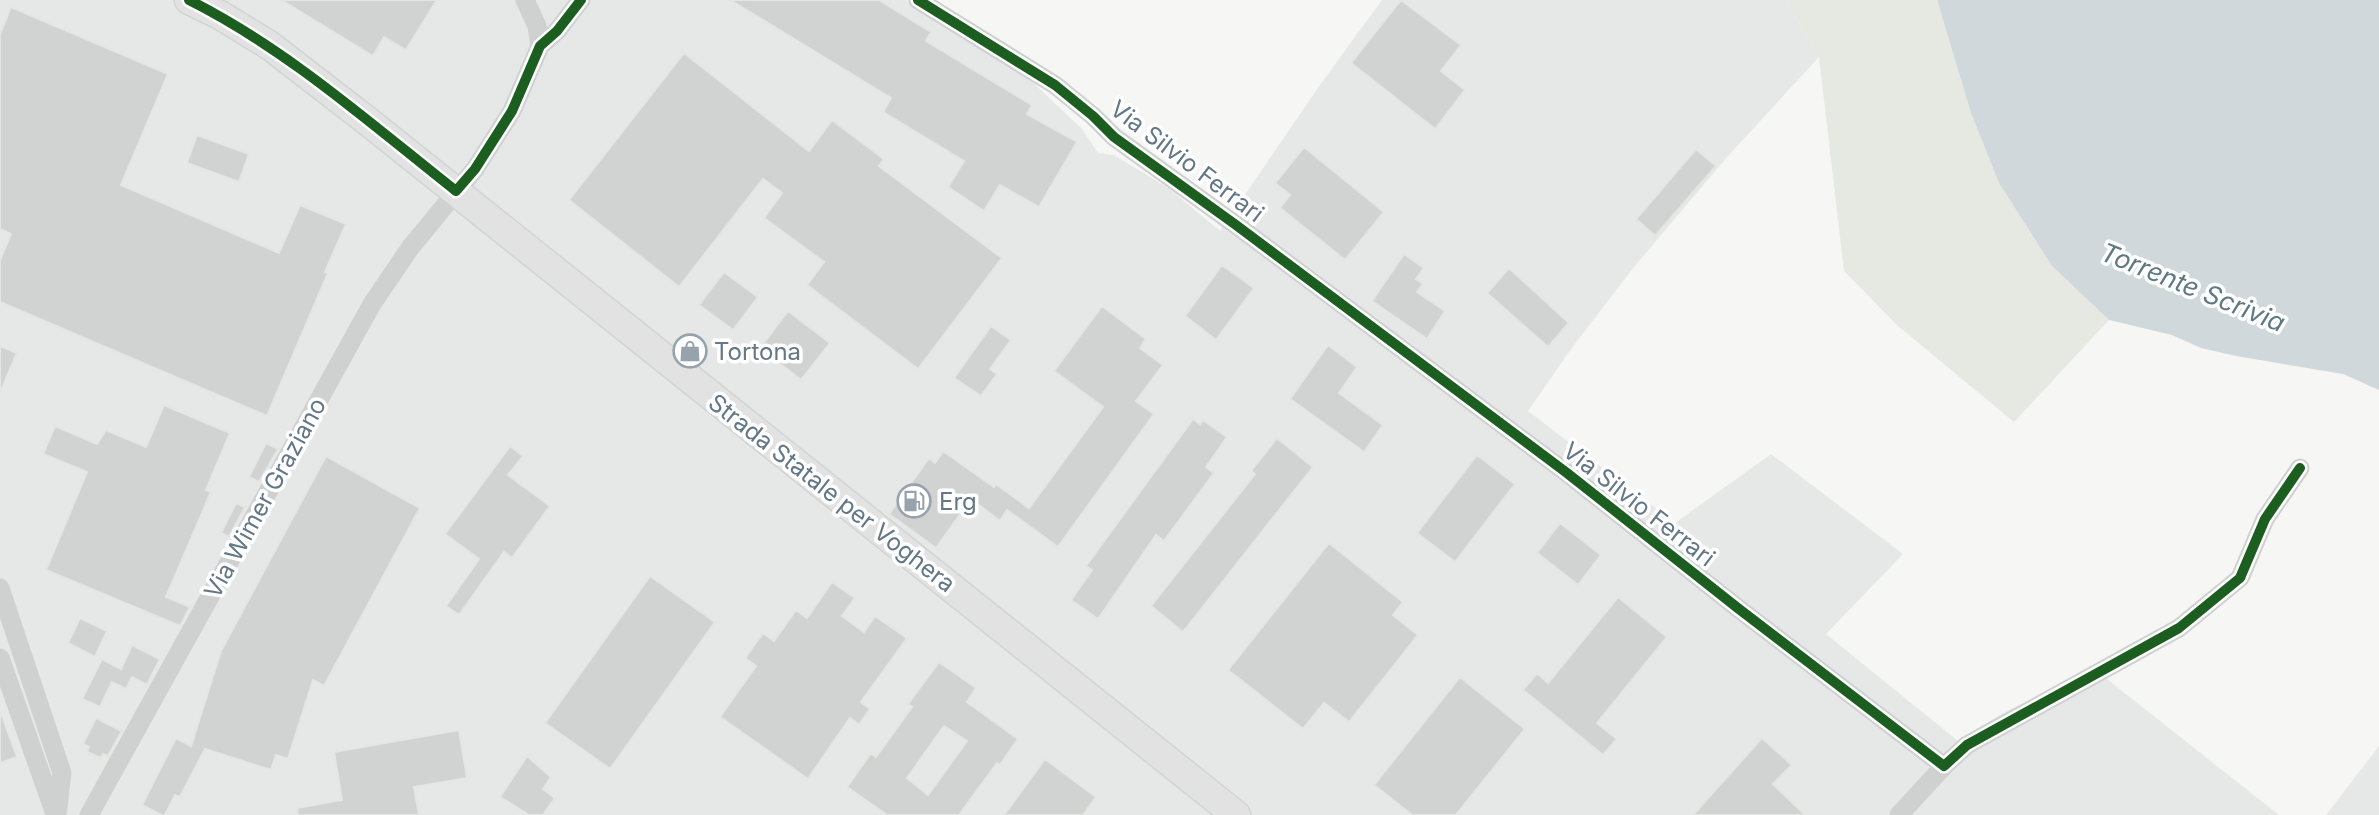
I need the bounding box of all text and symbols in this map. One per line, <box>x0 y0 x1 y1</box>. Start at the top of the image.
street label: Via Silvio Ferrari <box>1105 94 1269 228</box>
water label: Torrente Scrivia <box>2096 236 2290 338</box>
shop icon: Tortona <box>671 332 709 370</box>
place label: Tortona <box>714 337 801 366</box>
street label: Strada Statale per Voghera <box>703 388 961 598</box>
street label: Via Wimer Graziano <box>198 393 332 603</box>
street label: Via Silvio Ferrari <box>1557 436 1721 572</box>
fuel station icon: Erg <box>895 482 933 520</box>
place label: Erg <box>939 487 977 516</box>

